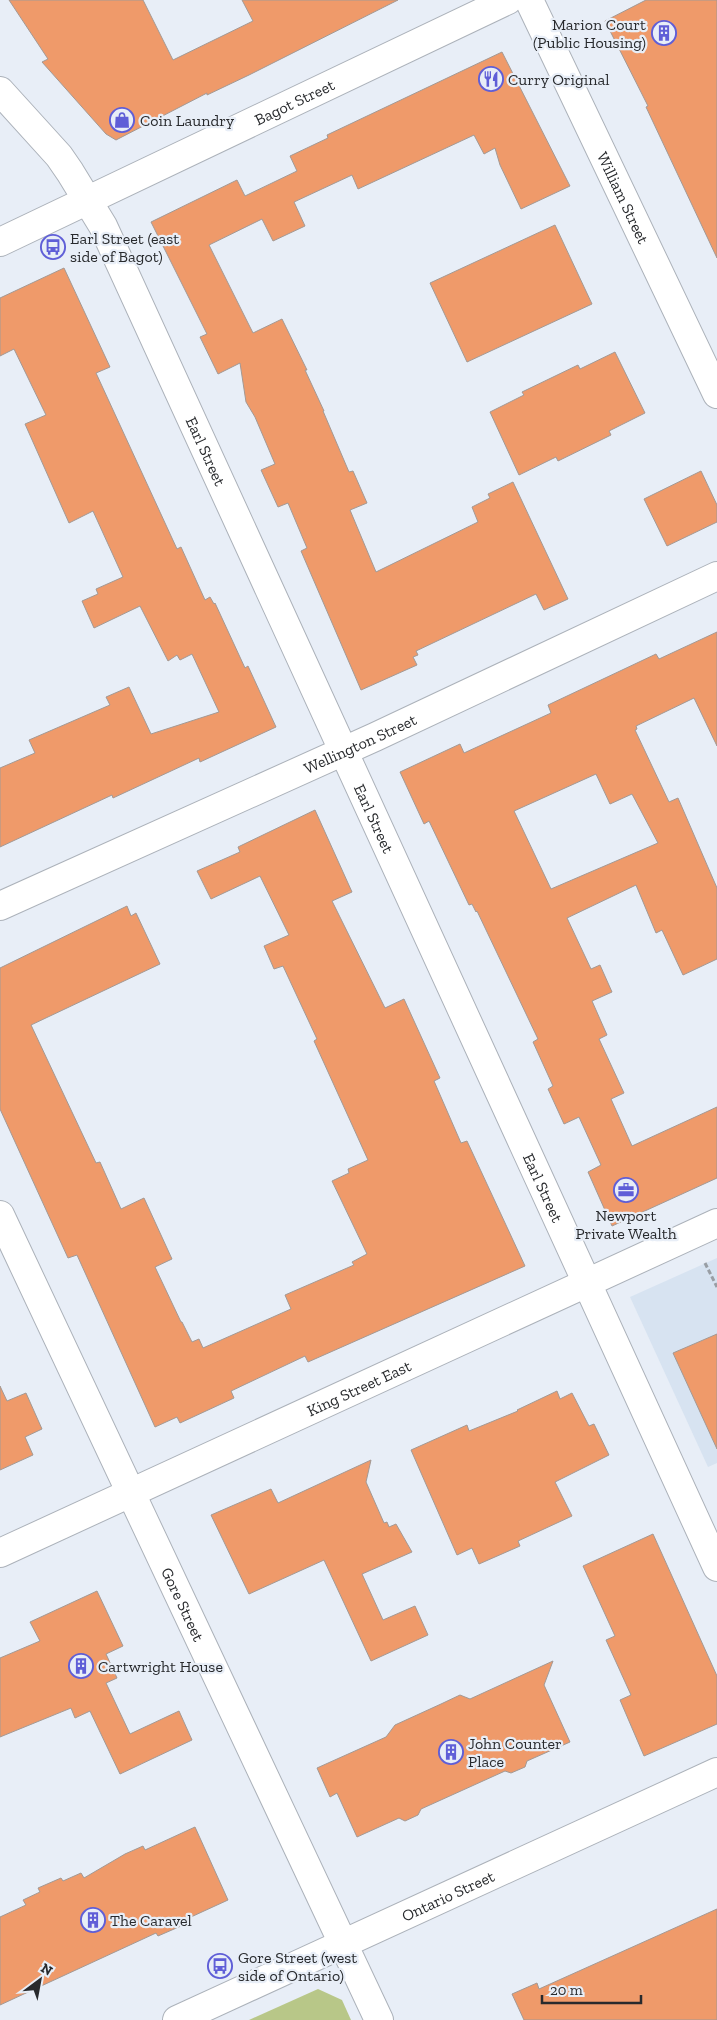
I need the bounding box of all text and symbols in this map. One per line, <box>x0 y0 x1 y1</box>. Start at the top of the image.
place label: Marion Court (Public Housing) <box>533 15 646 52</box>
building icon: Marion Court (Public Housing) <box>651 20 677 46</box>
restaurant icon: Curry Original <box>478 66 504 92</box>
place label: Curry Original <box>508 70 609 89</box>
street label: Bagot Street <box>252 75 338 129</box>
shop icon: Coin Laundry <box>109 107 135 133</box>
place label: Coin Laundry <box>140 111 235 130</box>
street label: William Street <box>593 149 653 247</box>
place label: Earl Street (east side of Bagot) <box>70 229 179 266</box>
bus stop icon: Earl Street (east side of Bagot) <box>40 234 66 260</box>
street label: Earl Street <box>182 414 230 489</box>
street label: Wellington Street <box>301 710 420 778</box>
street label: Earl Street <box>350 781 398 856</box>
street label: Earl Street <box>519 1150 567 1225</box>
office icon: Newport Private Wealth <box>613 1177 639 1203</box>
place label: Newport Private Wealth <box>575 1206 677 1243</box>
street label: King Street East <box>304 1356 414 1420</box>
street label: Gore Street <box>157 1564 208 1644</box>
building icon: Cartwright House <box>68 1653 94 1679</box>
place label: Cartwright House <box>98 1657 223 1676</box>
place label: John Counter Place <box>468 1734 562 1771</box>
building icon: John Counter Place <box>438 1739 464 1765</box>
street label: Ontario Street <box>399 1867 497 1926</box>
building icon: The Caravel <box>80 1907 106 1933</box>
place label: The Caravel <box>110 1911 192 1930</box>
place label: Gore Street (west side of Ontario) <box>238 1948 357 1985</box>
bus stop icon: Gore Street (west side of Ontario) <box>207 1953 233 1979</box>
north arrow <box>15 1955 65 2005</box>
text: N <box>38 1959 56 1980</box>
scale bar <box>542 1972 641 2004</box>
text: 20 m <box>550 1981 583 1999</box>

